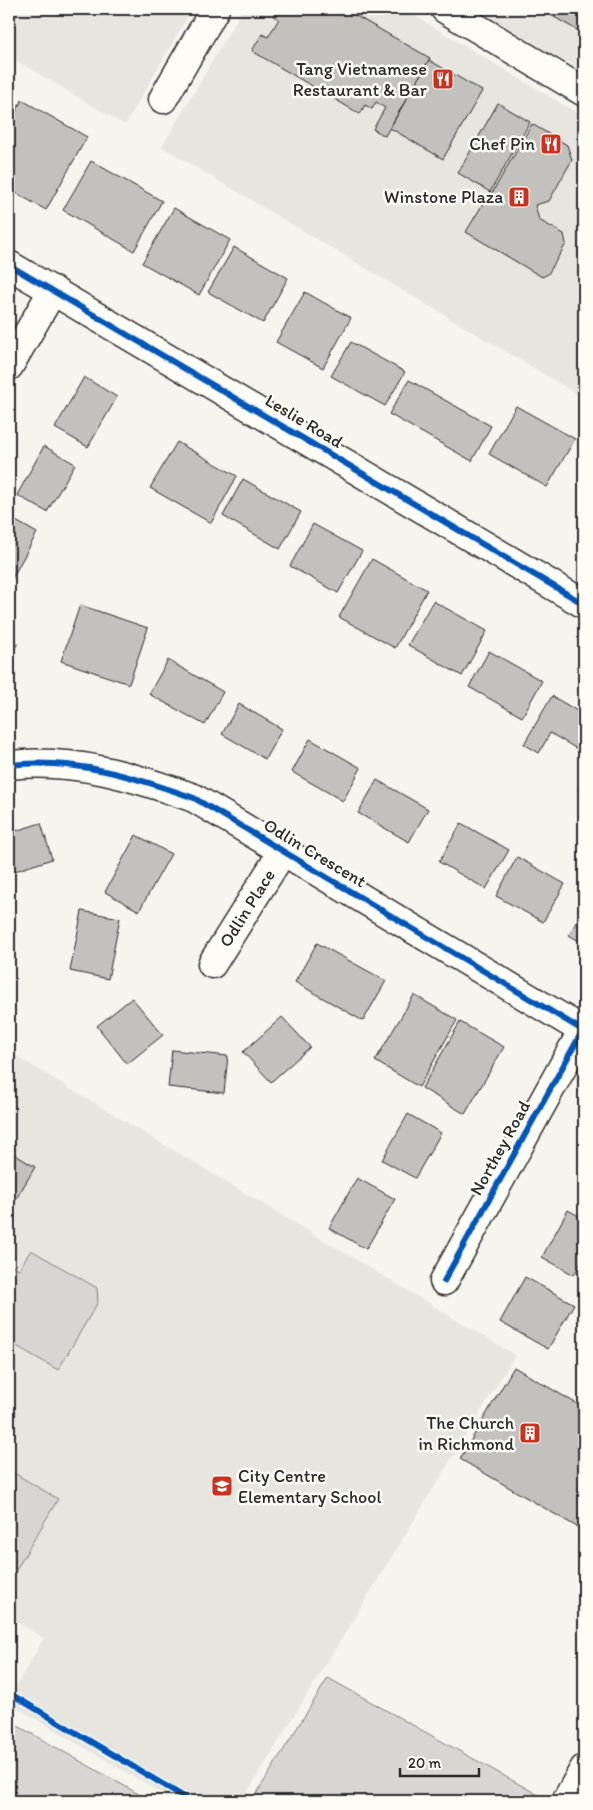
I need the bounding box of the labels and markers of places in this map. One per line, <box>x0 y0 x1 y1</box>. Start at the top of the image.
place label: Tang Vietnamese Restaurant & Bar <box>293 58 428 101</box>
restaurant icon: Tang Vietnamese Restaurant & Bar <box>431 67 455 91</box>
restaurant icon: Chef Pin <box>539 132 563 156</box>
place label: Chef Pin <box>469 133 535 155</box>
building icon: Winstone Plaza <box>507 185 531 209</box>
place label: Winstone Plaza <box>384 186 503 208</box>
place label: The Church in Richmond <box>418 1412 514 1455</box>
building icon: The Church in Richmond <box>518 1421 542 1445</box>
place label: City Centre Elementary School <box>238 1465 382 1508</box>
school or university icon: City Centre Elementary School <box>210 1474 234 1498</box>

